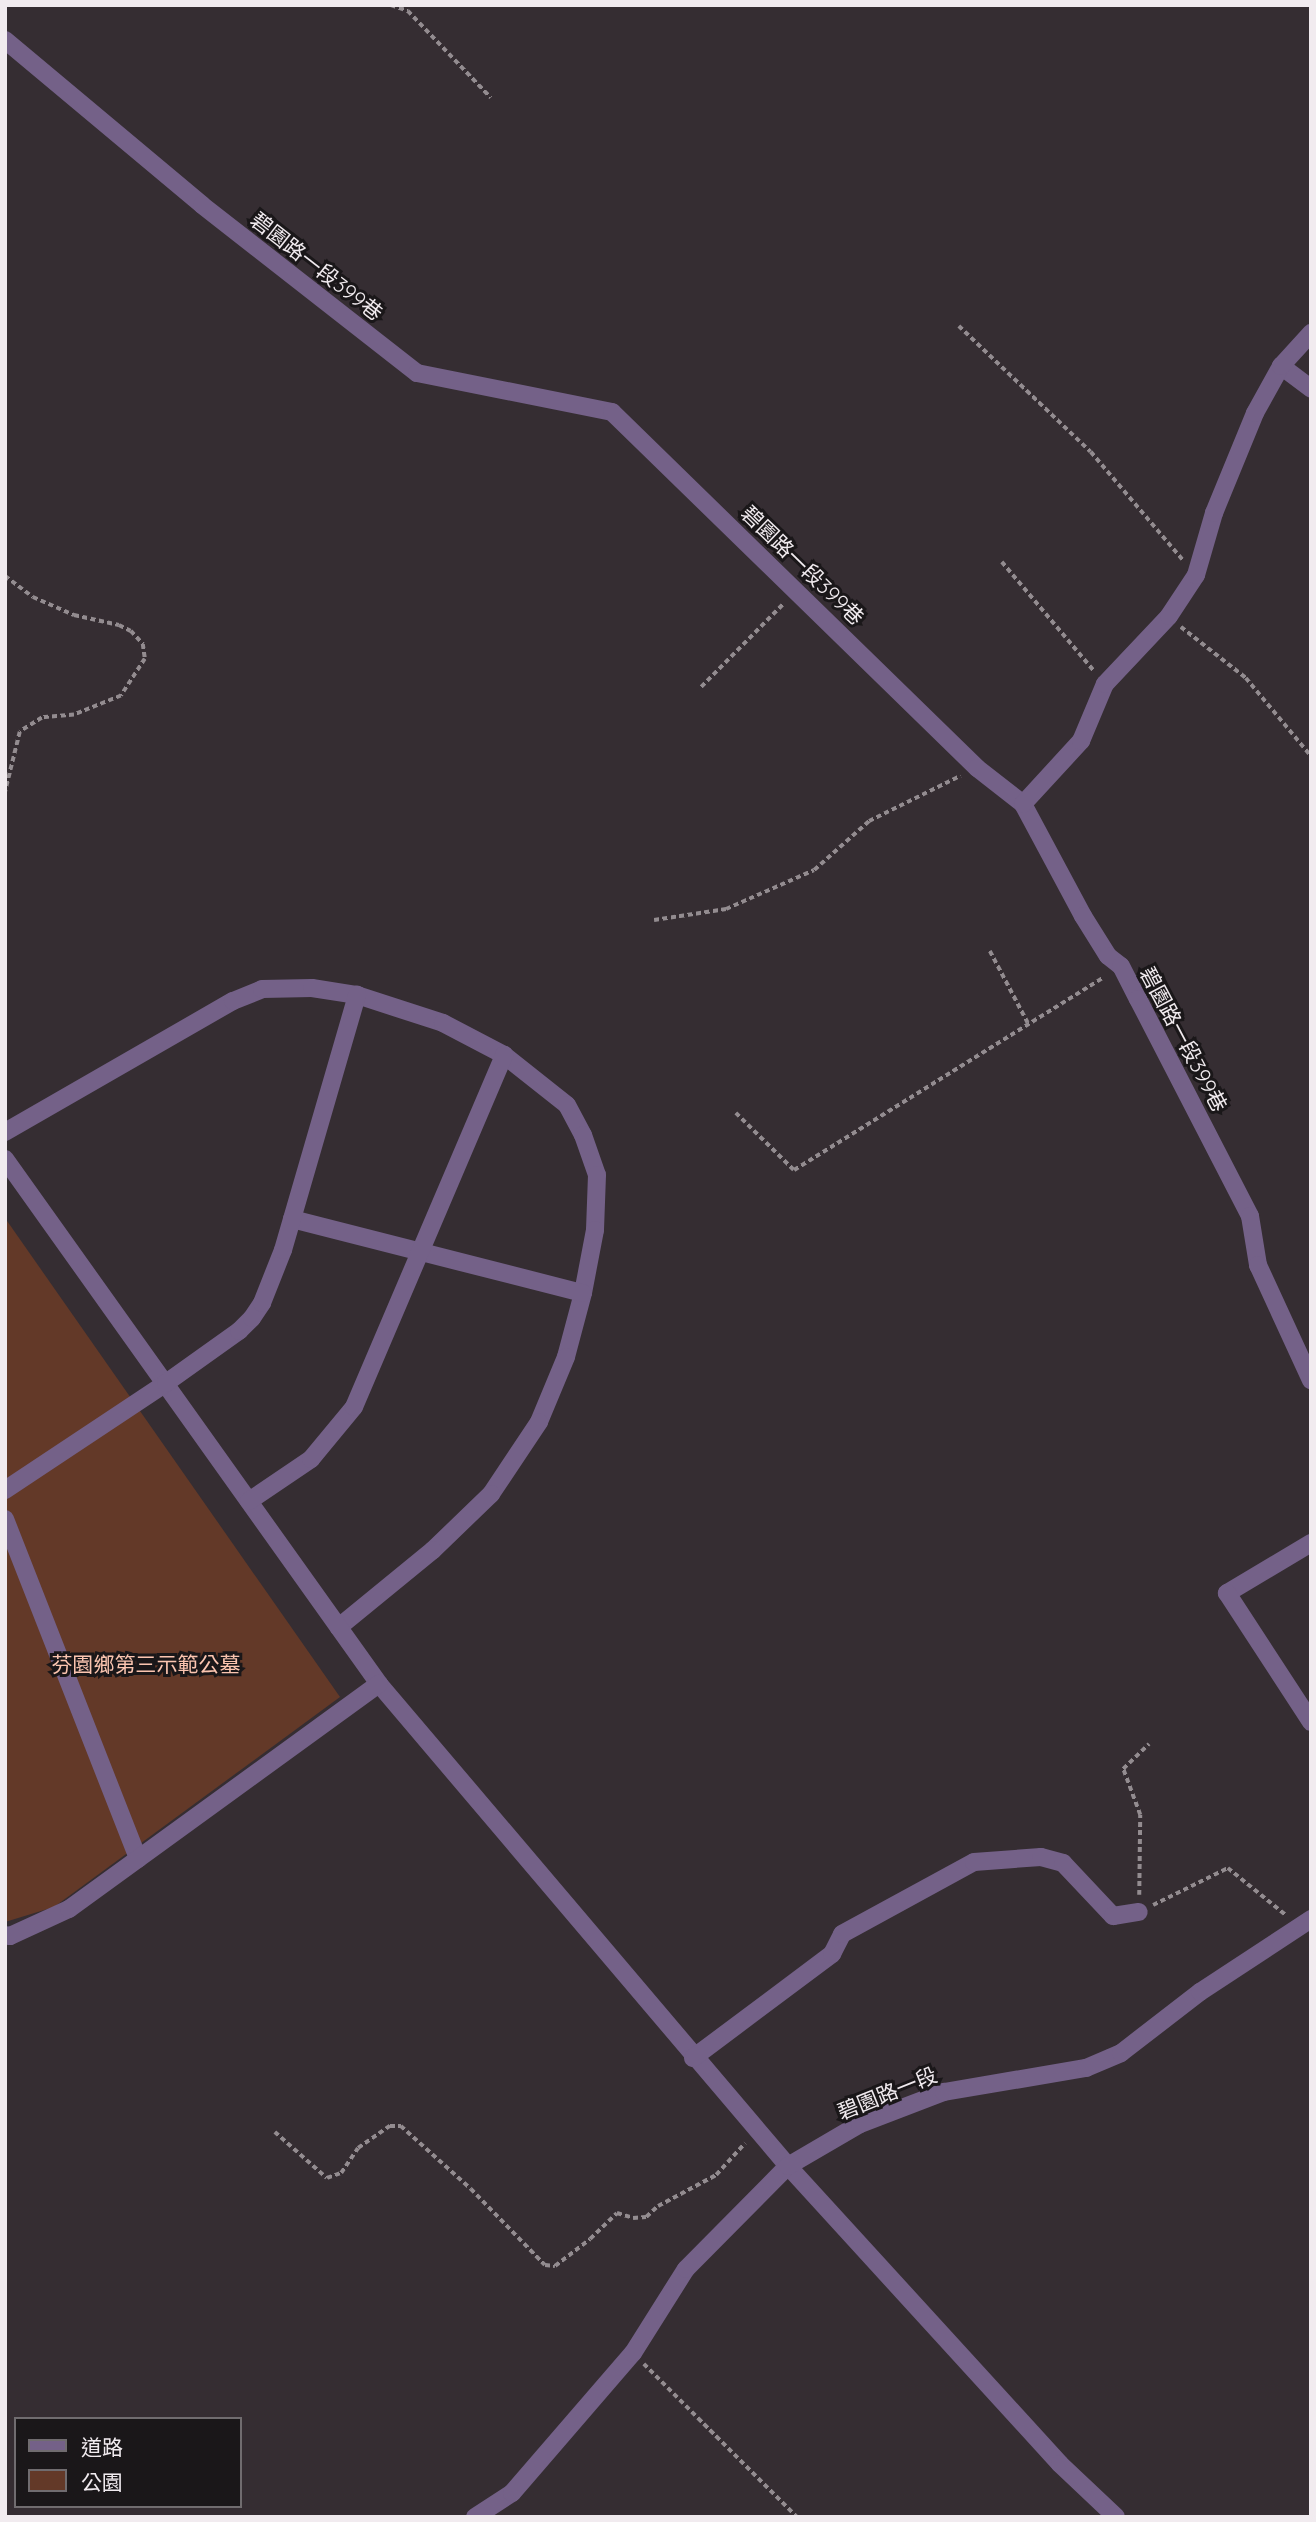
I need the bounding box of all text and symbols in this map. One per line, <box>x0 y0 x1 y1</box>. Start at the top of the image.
street label: 碧園路一段399巷 <box>246 207 388 325</box>
street label: 碧園路一段399巷 <box>737 500 869 630</box>
street label: 碧園路一段399巷 <box>1135 962 1233 1116</box>
park label: 芬園鄉第三示範公墓 <box>52 1651 240 1677</box>
street label: 碧園路一段 <box>834 2062 940 2124</box>
legend <box>14 2417 242 2508</box>
text: 道路 <box>81 2434 123 2460</box>
text: 公園 <box>81 2469 123 2495</box>

